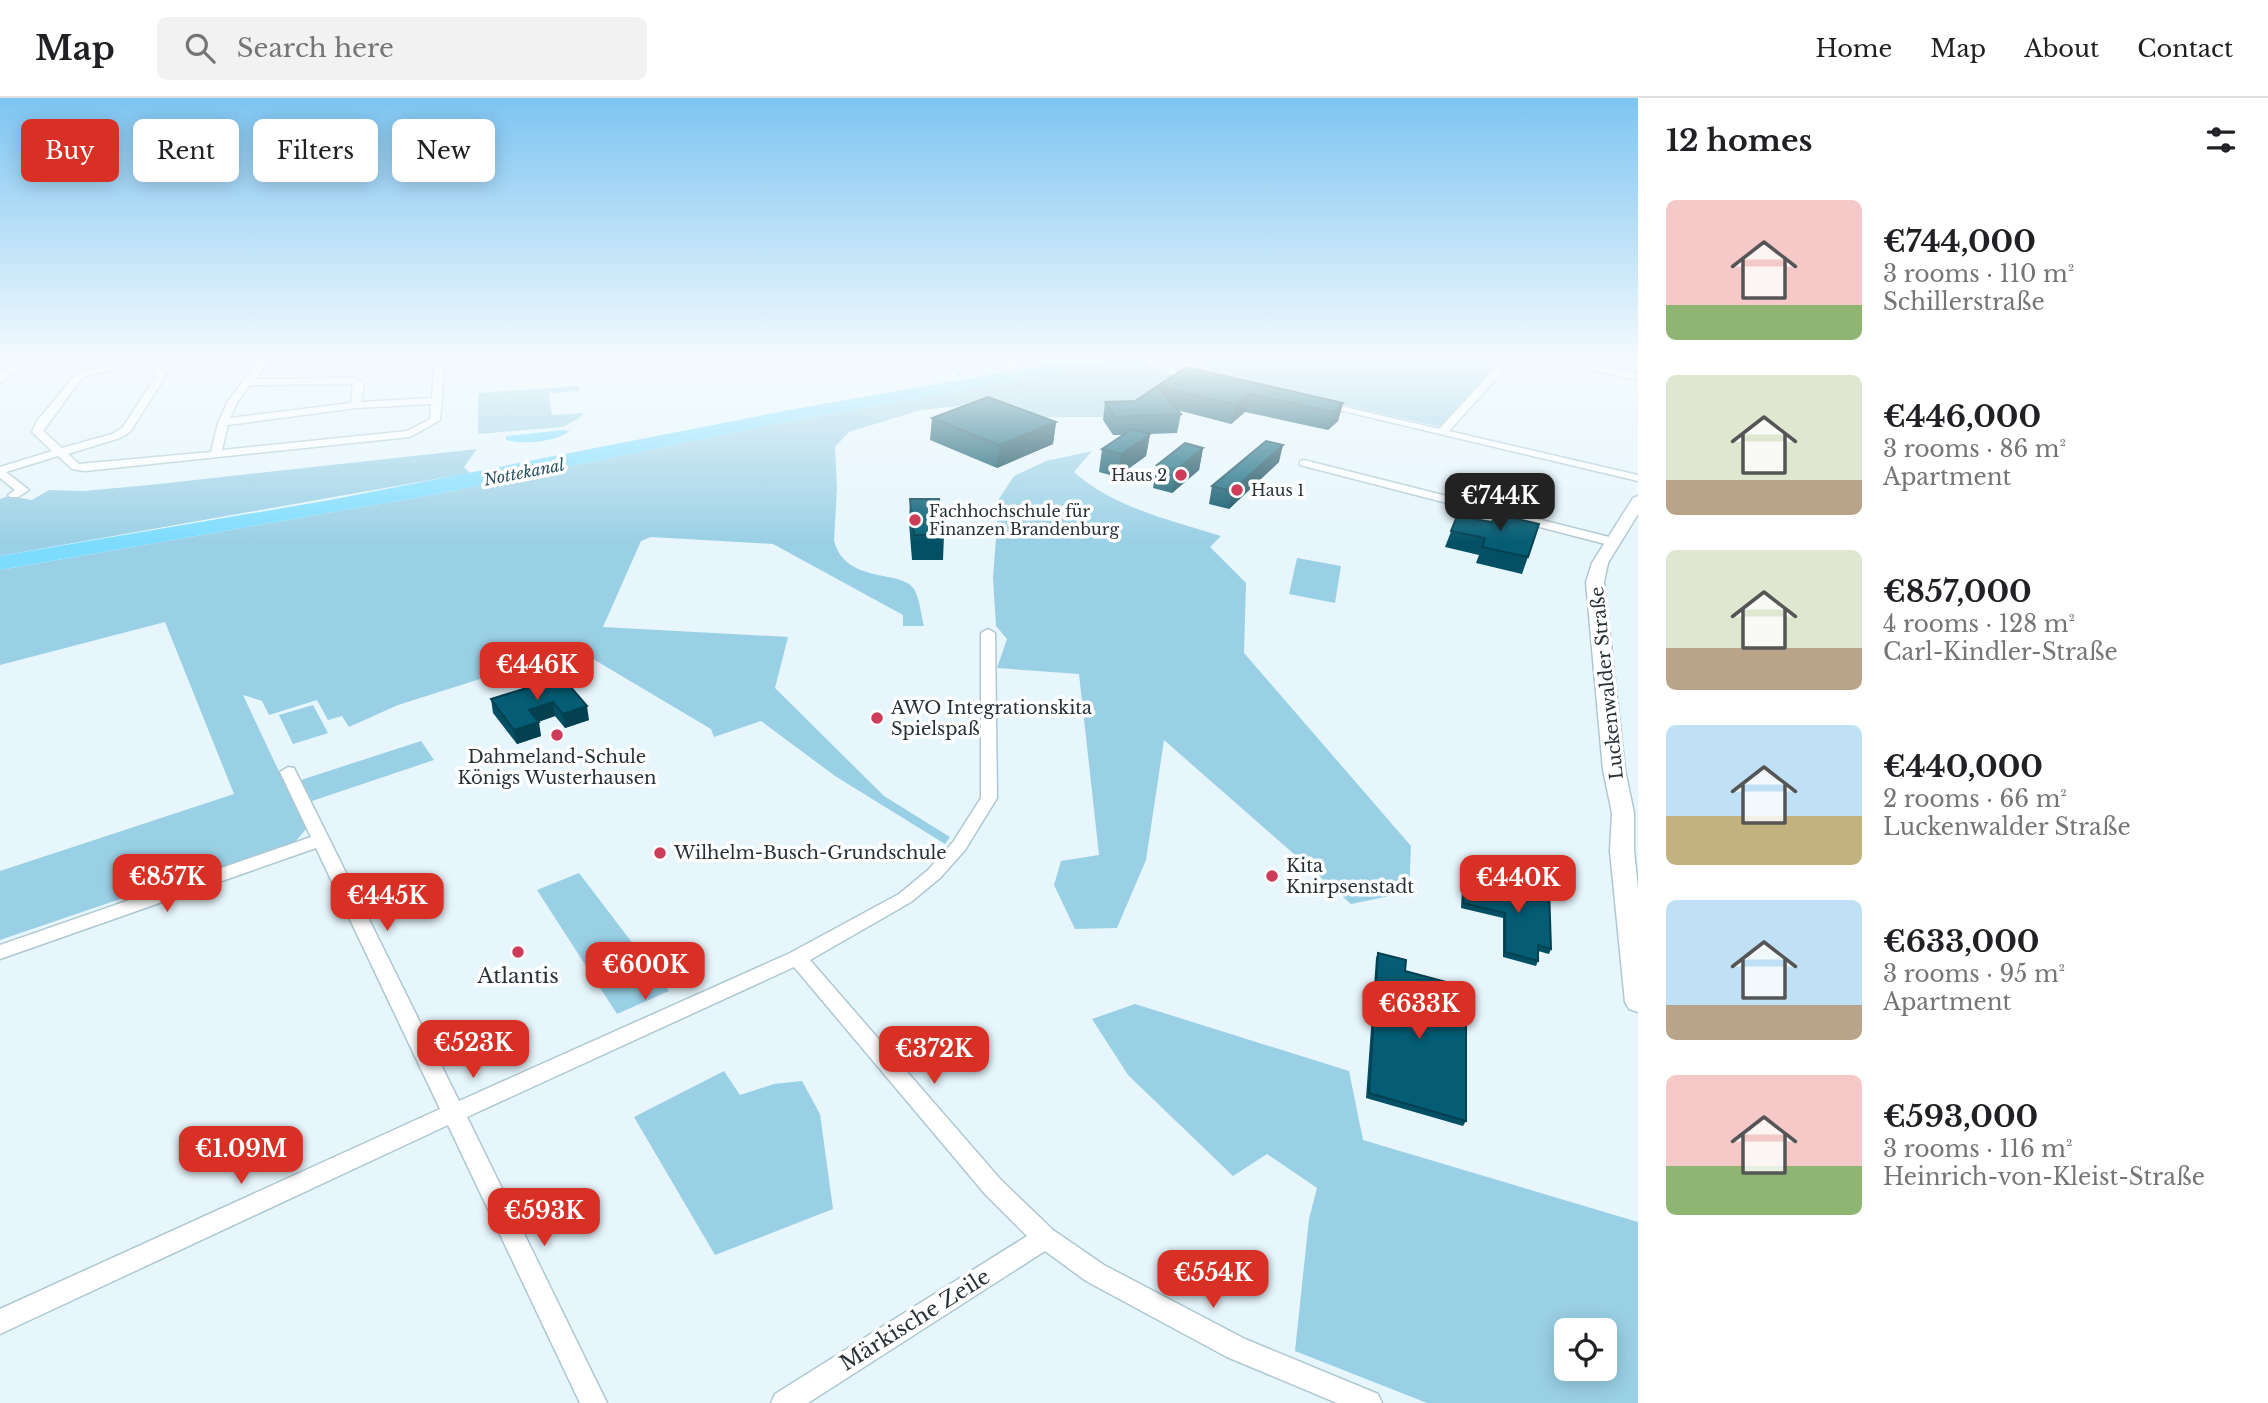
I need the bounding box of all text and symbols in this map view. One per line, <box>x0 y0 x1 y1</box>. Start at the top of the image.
search box <box>157 17 647 80</box>
text: Map <box>35 28 115 69</box>
icon: search <box>181 29 219 67</box>
text: Search here <box>237 32 394 64</box>
text: Home <box>1816 34 1892 63</box>
text: Map <box>1930 34 1986 63</box>
text: About <box>2024 34 2099 63</box>
text: Contact <box>2137 34 2233 63</box>
chip: Buy <box>21 119 119 182</box>
chip: Rent <box>133 119 239 182</box>
chip: Filters <box>253 119 378 182</box>
chip: New <box>392 119 495 182</box>
icon: filters <box>2202 121 2240 159</box>
text: 12 homes <box>1666 122 1813 159</box>
text: €744,000 <box>1883 223 2036 260</box>
icon: home <box>1722 228 1806 312</box>
text: 3 rooms · 110 m² <box>1883 260 2074 288</box>
text: Schillerstraße <box>1883 288 2045 316</box>
text: €446,000 <box>1883 398 2041 435</box>
icon: home <box>1722 403 1806 487</box>
text: 3 rooms · 86 m² <box>1883 435 2066 463</box>
water label: Nottekanal <box>481 454 567 490</box>
text: Apartment <box>1883 463 2011 491</box>
place label: Haus 2 <box>1111 465 1167 485</box>
marker: Haus 2 <box>1173 467 1189 483</box>
pin: €744K <box>1451 474 1549 533</box>
place label: Haus 1 <box>1251 480 1304 500</box>
marker: Haus 1 <box>1229 482 1245 498</box>
text: €744K <box>1461 482 1539 510</box>
place label: Fachhochschule für Finanzen Brandenburg <box>929 501 1119 539</box>
marker: Fachhochschule für Finanzen Brandenburg <box>907 512 923 528</box>
text: €857,000 <box>1883 573 2032 610</box>
icon: home <box>1722 578 1806 662</box>
street label: Luckenwalder Straße <box>1586 585 1628 781</box>
text: 4 rooms · 128 m² <box>1883 610 2075 638</box>
text: Carl-Kindler-Straße <box>1883 638 2118 666</box>
pin: €446K <box>488 642 586 702</box>
text: €446K <box>496 651 578 679</box>
place label: AWO Integrationskita Spielspaß <box>890 697 1092 740</box>
marker: AWO Integrationskita Spielspaß <box>869 710 885 726</box>
marker: Dahmeland-Schule Königs Wusterhausen <box>549 727 565 743</box>
place label: Dahmeland-Schule Königs Wusterhausen <box>457 746 657 789</box>
text: €440,000 <box>1883 748 2043 785</box>
icon: home <box>1722 753 1806 837</box>
text: 2 rooms · 66 m² <box>1883 785 2067 813</box>
text: Luckenwalder Straße <box>1883 813 2131 841</box>
place label: Wilhelm-Busch-Grundschule <box>673 842 947 864</box>
marker: Wilhelm-Busch-Grundschule <box>652 845 668 861</box>
pin: €857K <box>118 854 216 914</box>
place label: Kita Knirpsenstadt <box>1286 855 1414 898</box>
pin: €440K <box>1469 856 1567 915</box>
text: €857K <box>129 863 205 891</box>
text: €440K <box>1476 864 1560 892</box>
marker: Kita Knirpsenstadt <box>1264 868 1280 884</box>
pin: €445K <box>338 874 436 933</box>
text: €445K <box>347 882 427 910</box>
text: €633,000 <box>1883 923 2040 960</box>
icon: home <box>1722 928 1806 1012</box>
pin: €600K <box>596 942 694 1002</box>
marker: Atlantis <box>510 944 526 960</box>
text: €600K <box>602 951 688 979</box>
text: 3 rooms · 95 m² <box>1883 960 2065 988</box>
place label: Atlantis <box>476 963 559 989</box>
pin: €633K <box>1370 982 1468 1041</box>
text: Apartment <box>1883 988 2011 1016</box>
text: €633K <box>1378 990 1460 1018</box>
pin: €523K <box>424 1020 522 1080</box>
pin: €372K <box>885 1026 983 1086</box>
text: €523K <box>433 1029 513 1057</box>
text: €372K <box>895 1035 973 1063</box>
text: €593,000 <box>1883 1098 2038 1135</box>
icon: home <box>1722 1103 1806 1187</box>
pin: €1.09M <box>184 1126 298 1186</box>
text: €1.09M <box>195 1135 287 1163</box>
text: 3 rooms · 116 m² <box>1883 1135 2073 1163</box>
text: Heinrich-von-Kleist-Straße <box>1883 1163 2205 1191</box>
pin: €593K <box>495 1188 593 1248</box>
text: €593K <box>504 1197 584 1225</box>
pin: €554K <box>1164 1250 1262 1310</box>
text: €554K <box>1173 1259 1253 1287</box>
street label: Märkische Zeile <box>835 1263 995 1377</box>
map controls <box>1554 1318 1617 1381</box>
button: locate <box>1554 1318 1617 1381</box>

